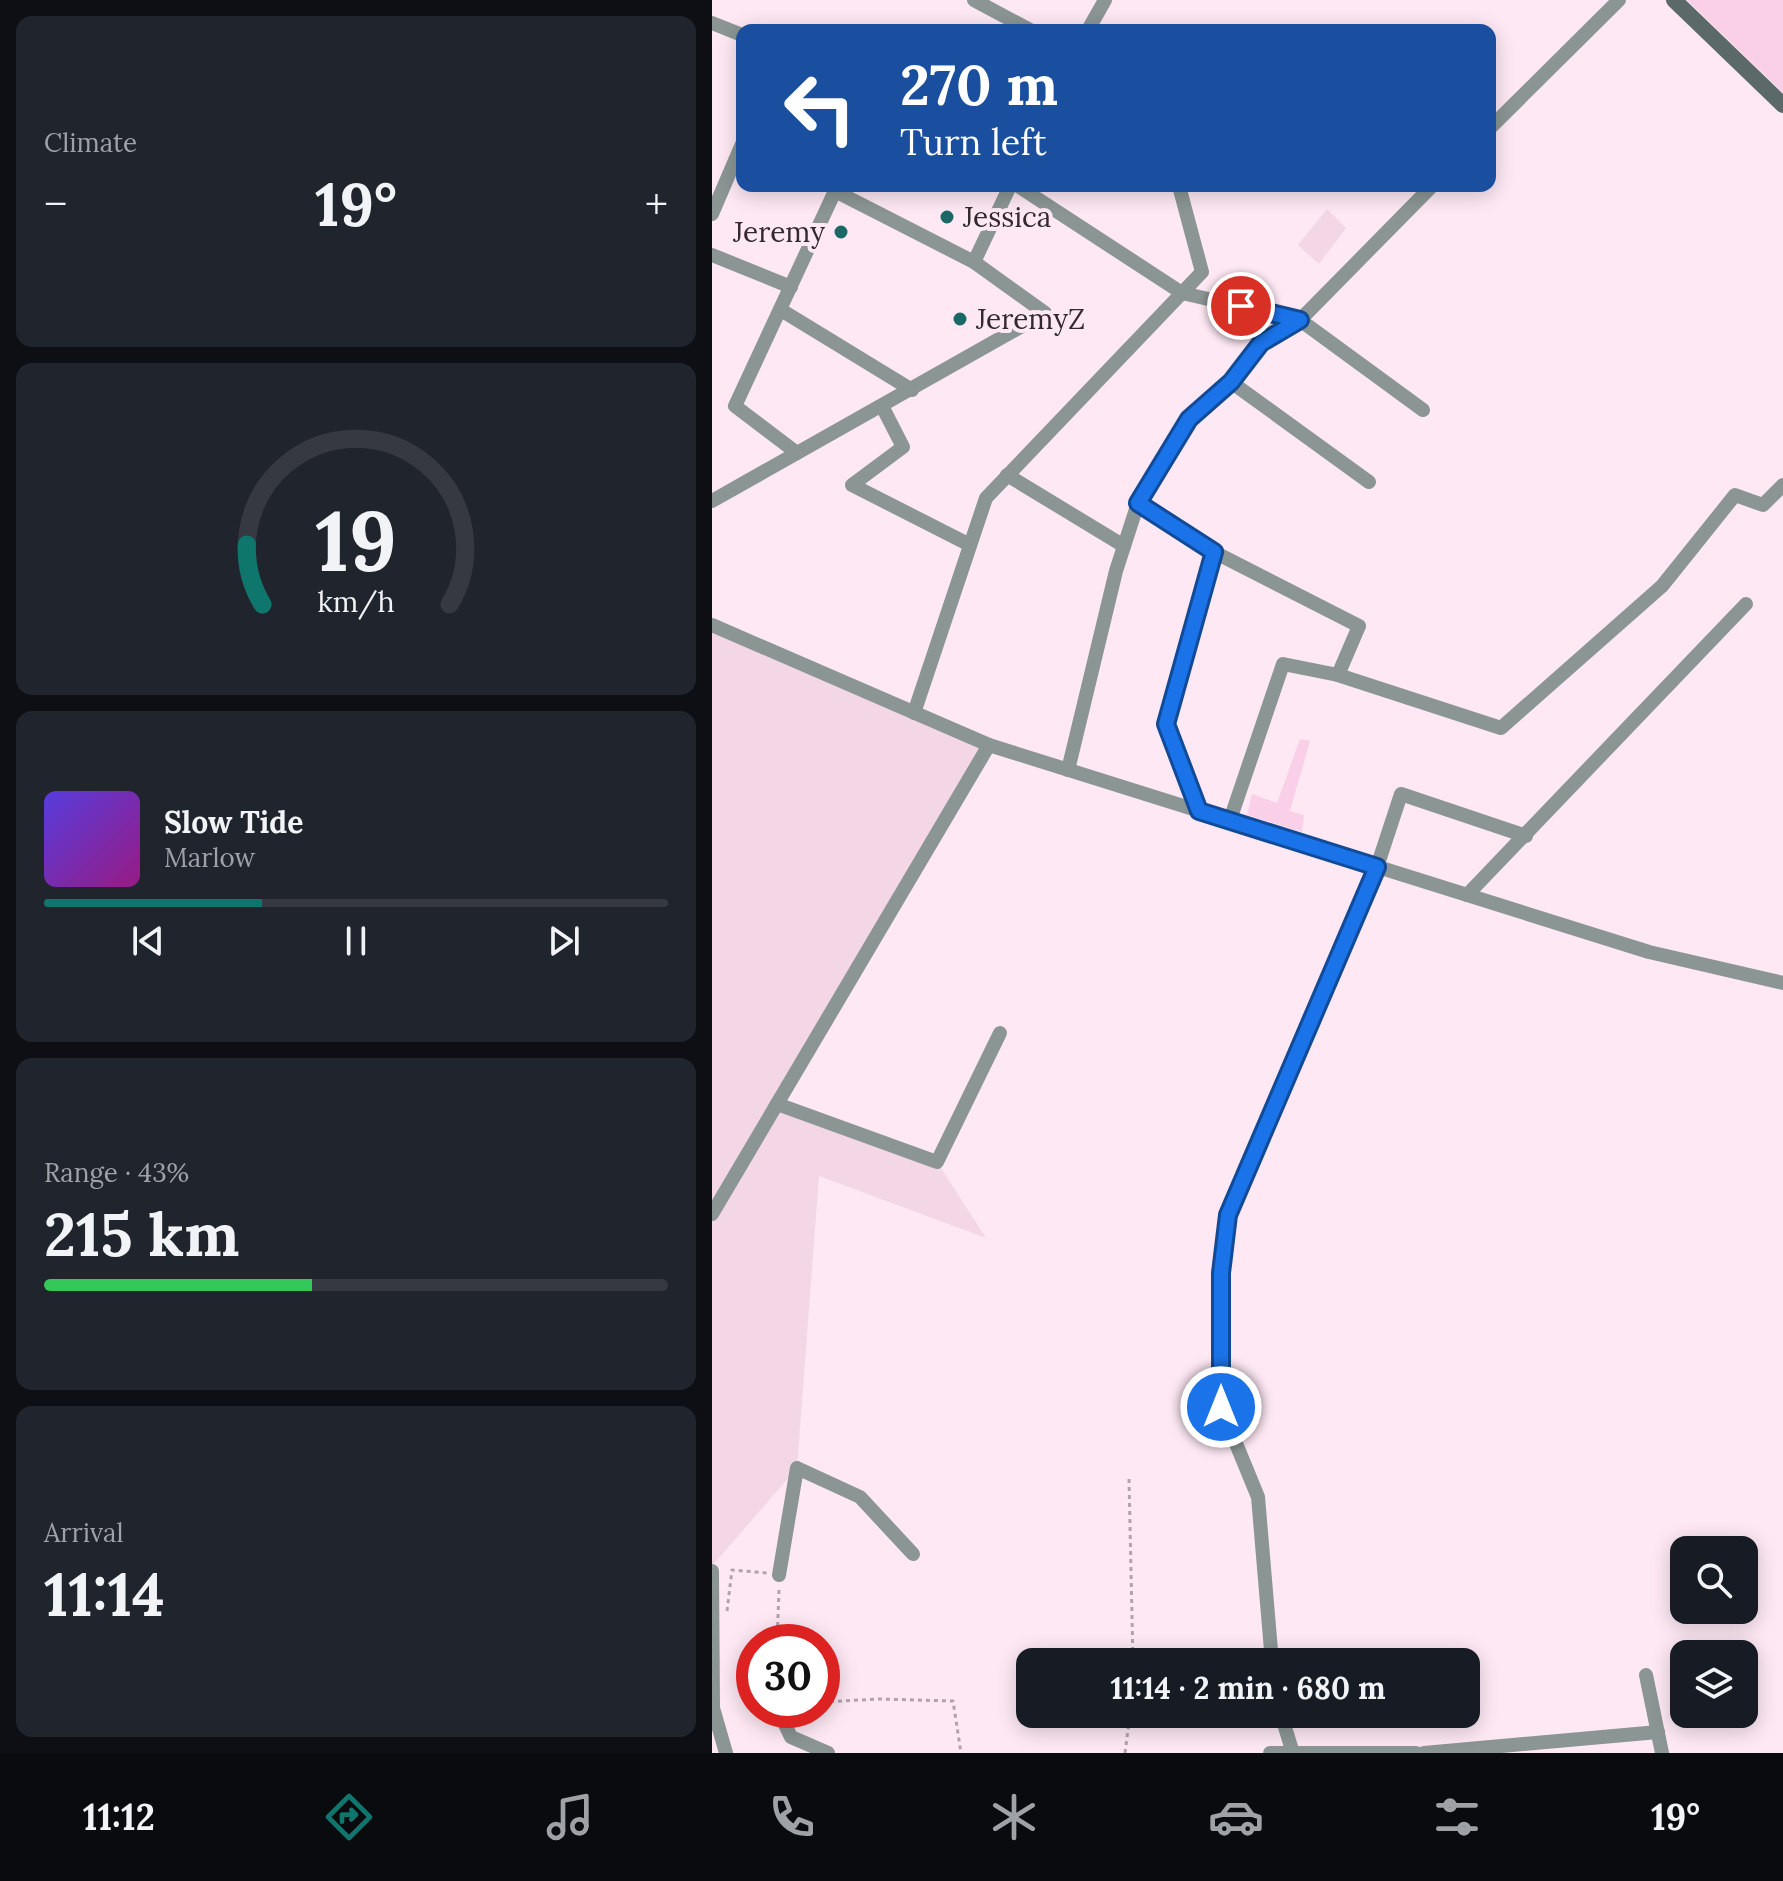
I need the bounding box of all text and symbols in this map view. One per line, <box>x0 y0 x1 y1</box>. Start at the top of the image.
text: 270 m <box>900 49 1058 120</box>
icon: left <box>768 56 872 160</box>
text: Turn left <box>900 119 1047 165</box>
text: Climate <box>44 126 137 159</box>
text: 19° <box>315 166 397 242</box>
text: − <box>44 176 67 232</box>
text: + <box>645 176 668 232</box>
place label: Jessica <box>962 199 1051 235</box>
marker: Jessica <box>938 208 956 226</box>
place label: Jeremy <box>732 214 825 250</box>
marker: Jeremy <box>832 223 850 241</box>
pin <box>1207 272 1275 340</box>
icon: arrive <box>1219 284 1263 328</box>
place label: JeremyZ <box>975 301 1085 337</box>
marker: JeremyZ <box>951 310 969 328</box>
text: 19 <box>315 487 397 594</box>
text: km/h <box>317 583 395 620</box>
text: Slow Tide <box>164 803 303 841</box>
text: Marlow <box>164 841 255 874</box>
icon: previous <box>126 919 170 963</box>
icon: pause <box>334 919 378 963</box>
icon: next <box>542 919 586 963</box>
text: Range · 43% <box>44 1156 189 1189</box>
text: 215 km <box>44 1196 239 1272</box>
position arrow <box>1179 1365 1263 1449</box>
text: Arrival <box>44 1516 123 1549</box>
map controls <box>1670 1536 1758 1728</box>
button: search <box>1670 1536 1758 1624</box>
text: 11:14 <box>44 1556 165 1632</box>
speed limit sign: 30 <box>736 1624 840 1728</box>
button: layers <box>1670 1640 1758 1728</box>
text: 11:14 · 2 min · 680 m <box>1111 1669 1385 1707</box>
icon: directions <box>321 1789 377 1845</box>
icon: music <box>542 1789 598 1845</box>
icon: phone <box>764 1789 820 1845</box>
icon: climate <box>986 1789 1042 1845</box>
icon: car <box>1208 1789 1264 1845</box>
icon: filters <box>1429 1789 1485 1845</box>
text: 11:12 <box>83 1794 155 1840</box>
text: 19° <box>1651 1794 1700 1840</box>

